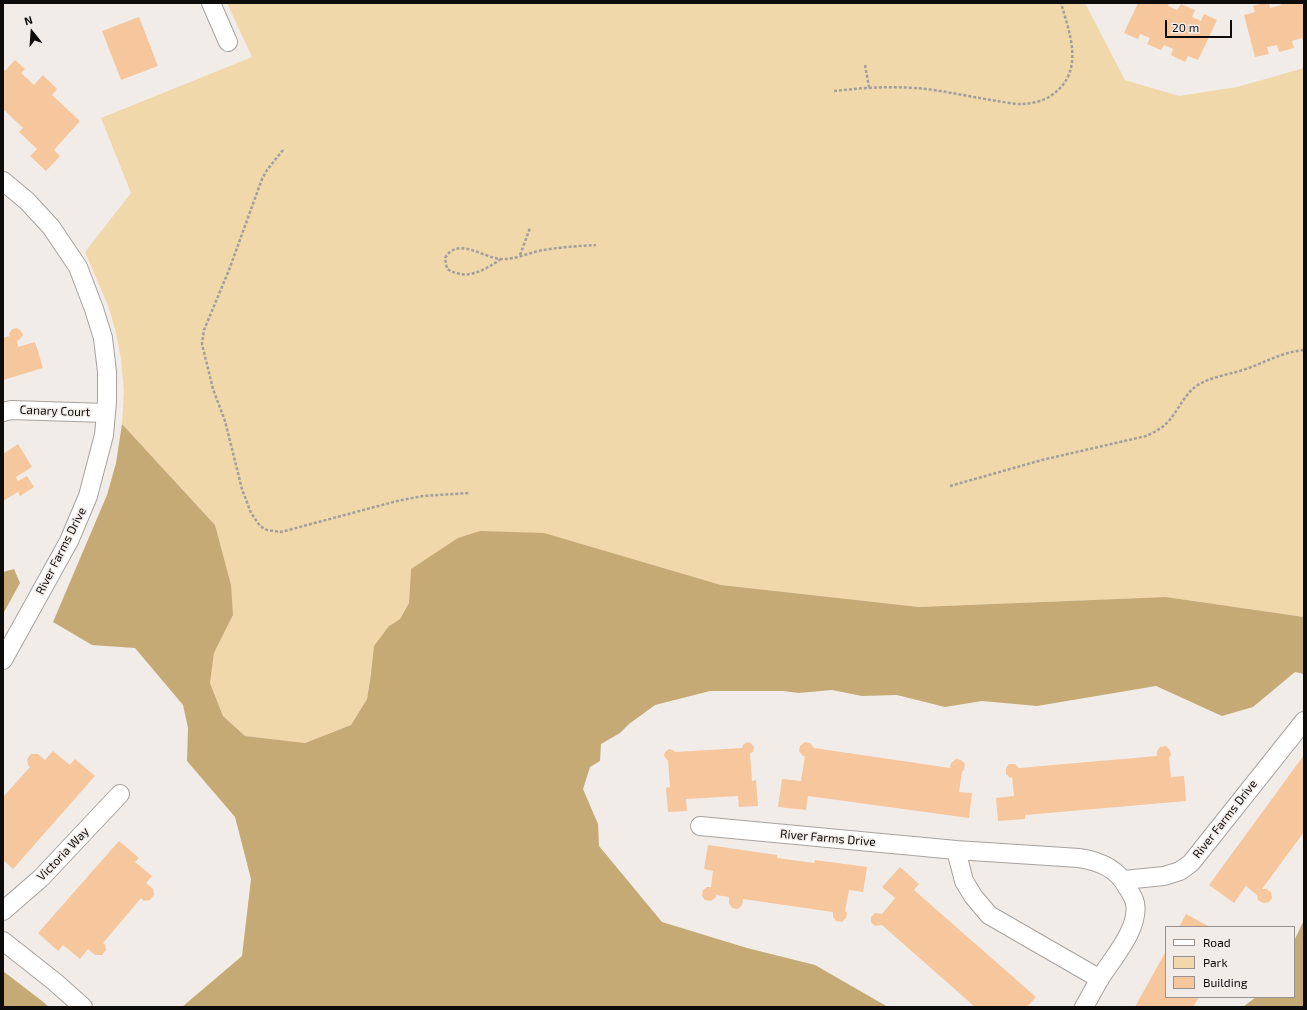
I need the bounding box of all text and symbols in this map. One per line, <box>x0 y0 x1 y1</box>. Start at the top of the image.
north arrow <box>12 12 52 52</box>
scale bar <box>1167 12 1234 38</box>
text: N <box>23 13 34 27</box>
text: 20 m <box>1172 20 1199 34</box>
street label: Canary Court <box>19 403 91 419</box>
street label: River Farms Drive <box>33 505 89 597</box>
street label: River Farms Drive <box>1190 777 1260 861</box>
street label: Victoria Way <box>34 824 92 884</box>
street label: River Farms Drive <box>780 827 876 849</box>
legend <box>1165 926 1295 998</box>
text: Road <box>1203 935 1231 949</box>
text: Park <box>1203 955 1228 969</box>
text: Building <box>1203 975 1247 989</box>

